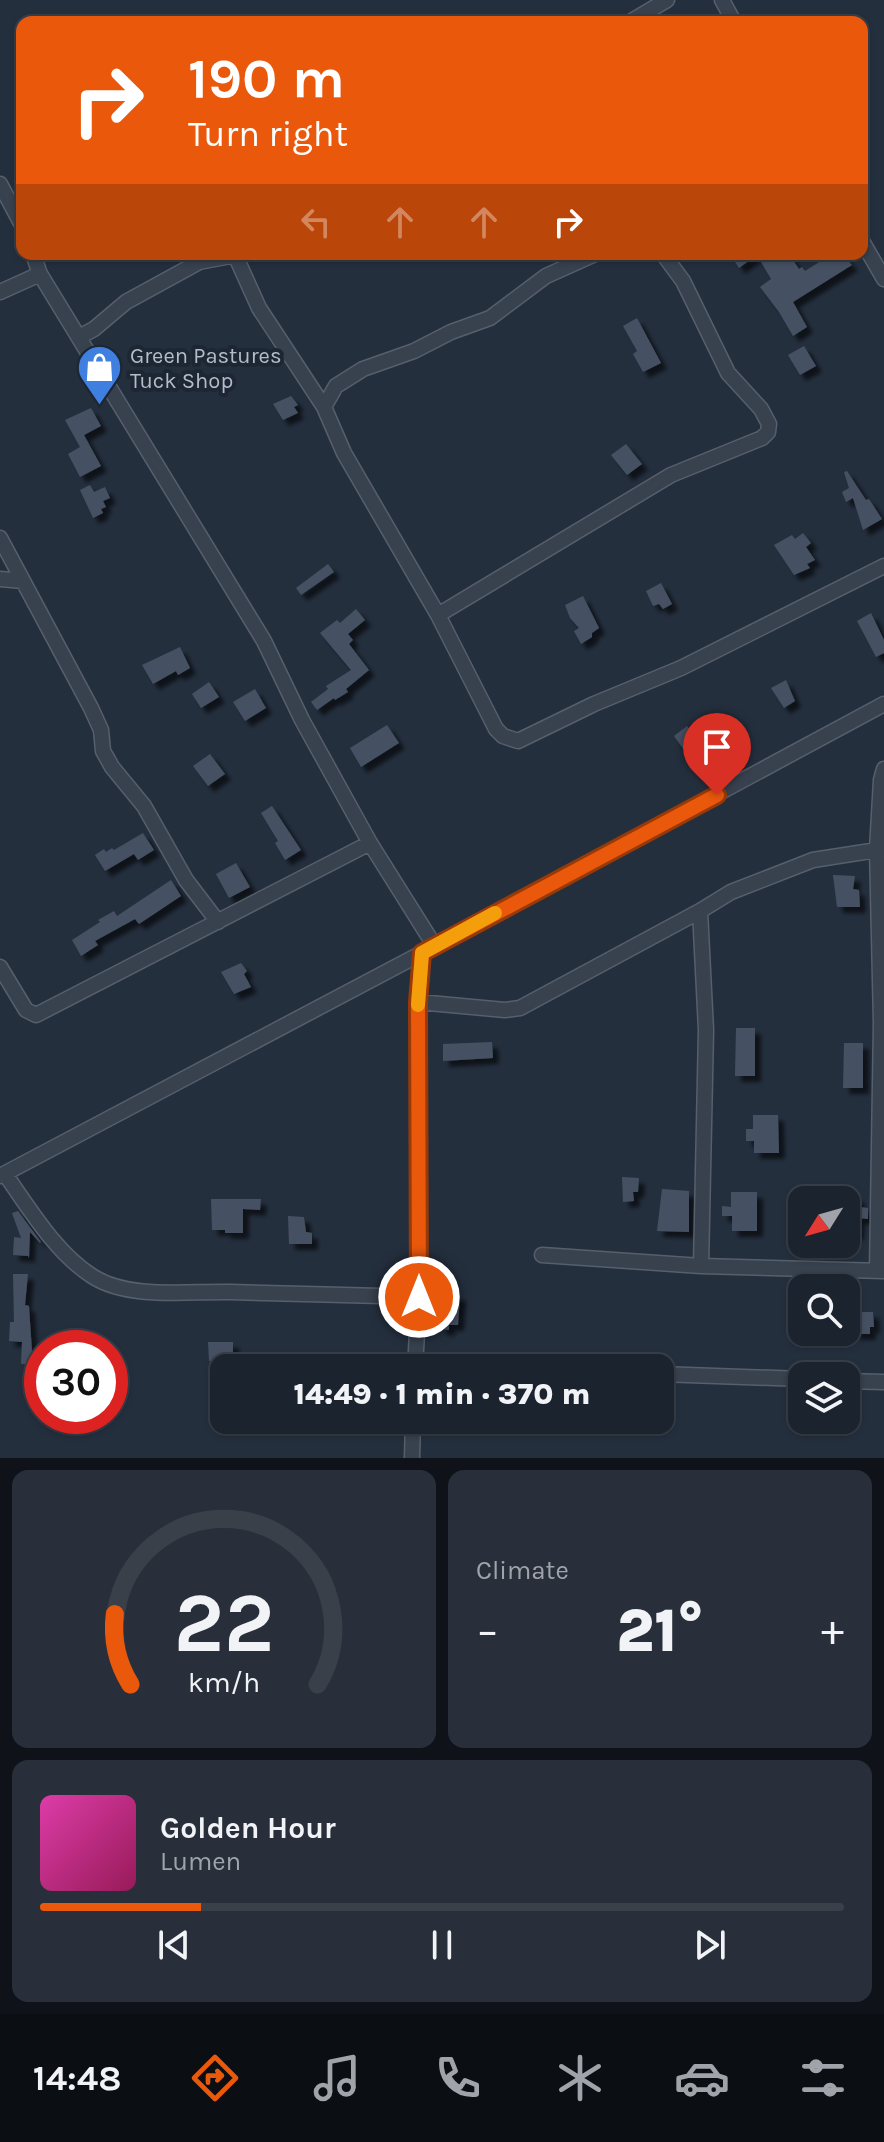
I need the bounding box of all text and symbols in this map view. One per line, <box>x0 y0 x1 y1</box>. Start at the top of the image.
text: 190 m <box>188 46 345 111</box>
icon: right <box>56 48 160 152</box>
text: Turn right <box>188 113 348 155</box>
icon: left <box>294 200 338 244</box>
icon: ahead <box>378 200 422 244</box>
icon: ahead <box>462 200 506 244</box>
icon: right <box>546 200 590 244</box>
place label: Green Pastures Tuck Shop <box>130 343 281 394</box>
shop icon: Green Pastures Tuck Shop <box>75 344 123 407</box>
pin <box>683 713 751 795</box>
icon: arrive <box>695 725 739 769</box>
north arrow <box>788 1186 860 1258</box>
map controls <box>788 1186 860 1434</box>
position arrow <box>377 1255 461 1339</box>
button: search <box>788 1274 860 1346</box>
speed limit sign: 30 <box>24 1330 128 1434</box>
button: layers <box>788 1362 860 1434</box>
text: 14:49 · 1 min · 370 m <box>294 1376 590 1412</box>
text: Climate <box>476 1555 569 1586</box>
text: 22 <box>174 1575 274 1672</box>
text: 21° <box>616 1596 704 1666</box>
text: − <box>476 1605 499 1656</box>
text: + <box>821 1605 844 1656</box>
text: km/h <box>188 1666 260 1699</box>
text: Golden Hour <box>160 1810 336 1846</box>
text: Lumen <box>160 1846 241 1877</box>
icon: previous <box>152 1923 196 1967</box>
icon: pause <box>420 1923 464 1967</box>
icon: next <box>688 1923 732 1967</box>
icon: directions <box>187 2050 243 2106</box>
icon: music <box>309 2050 365 2106</box>
icon: phone <box>430 2050 486 2106</box>
icon: climate <box>552 2050 608 2106</box>
icon: car <box>674 2050 730 2106</box>
icon: filters <box>795 2050 851 2106</box>
text: 14:48 <box>33 2057 121 2099</box>

